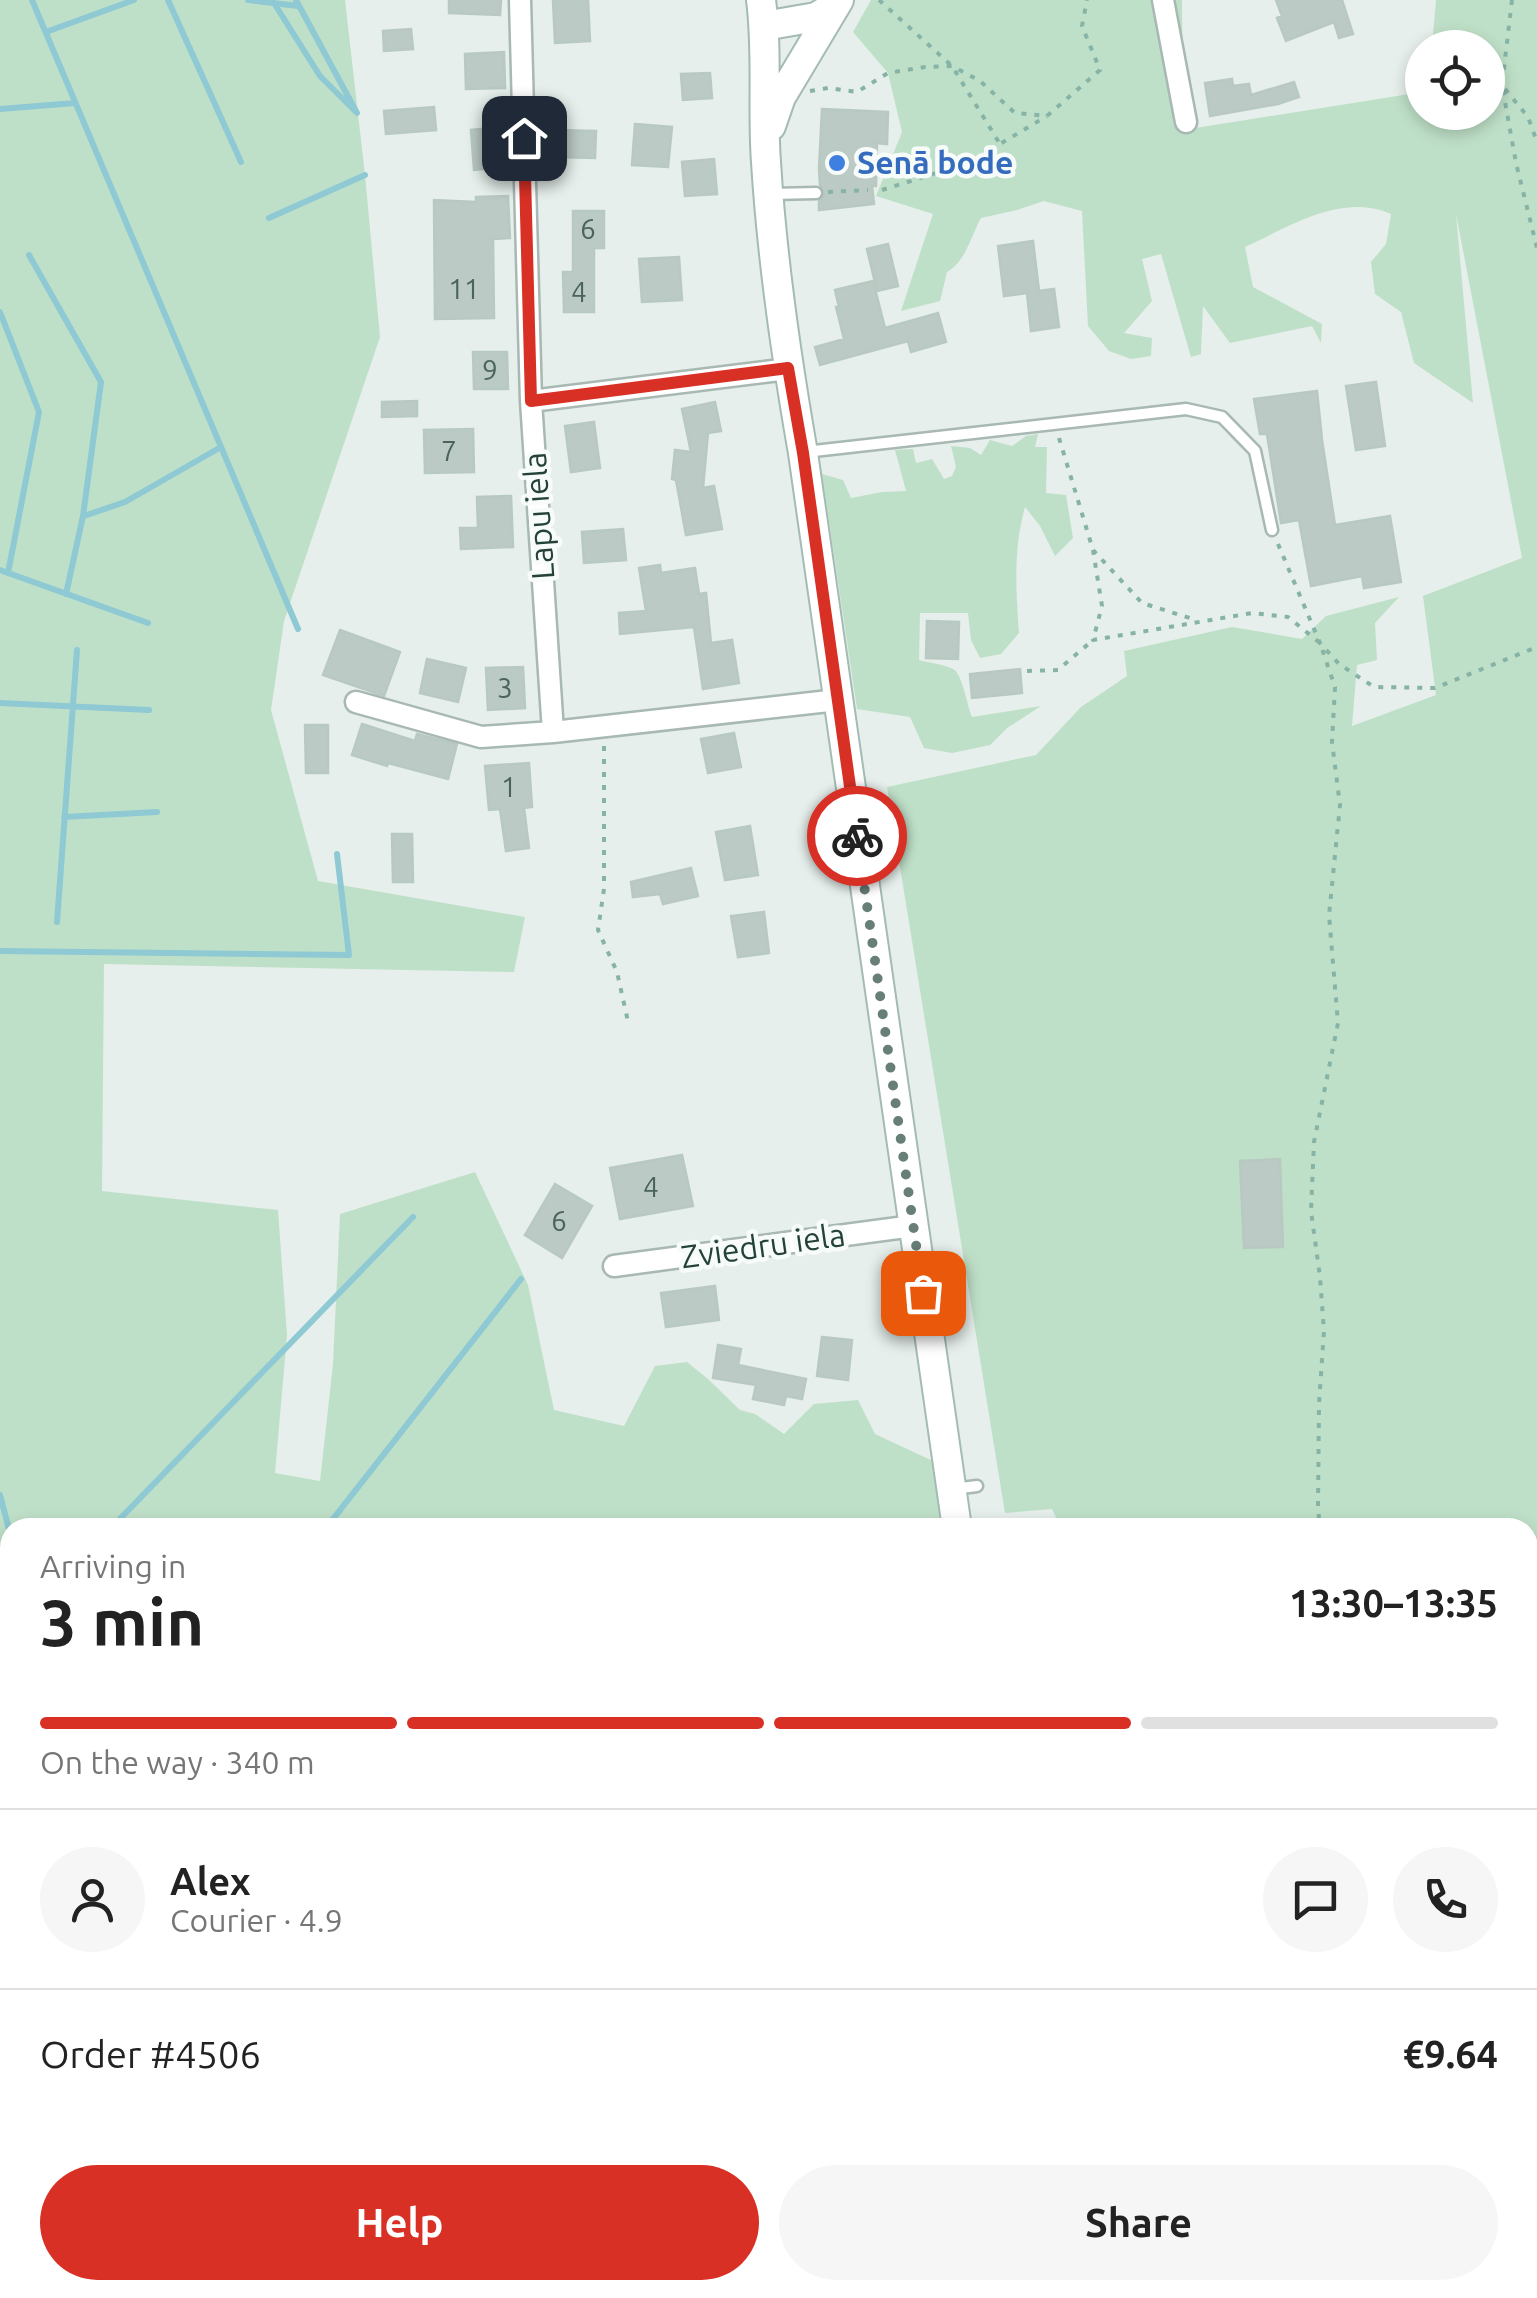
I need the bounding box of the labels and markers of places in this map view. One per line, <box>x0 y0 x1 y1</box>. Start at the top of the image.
pin <box>482 96 567 181</box>
place label: Senā bode <box>857 144 1013 180</box>
marker: Senā bode <box>826 152 848 174</box>
pin <box>881 1251 966 1336</box>

